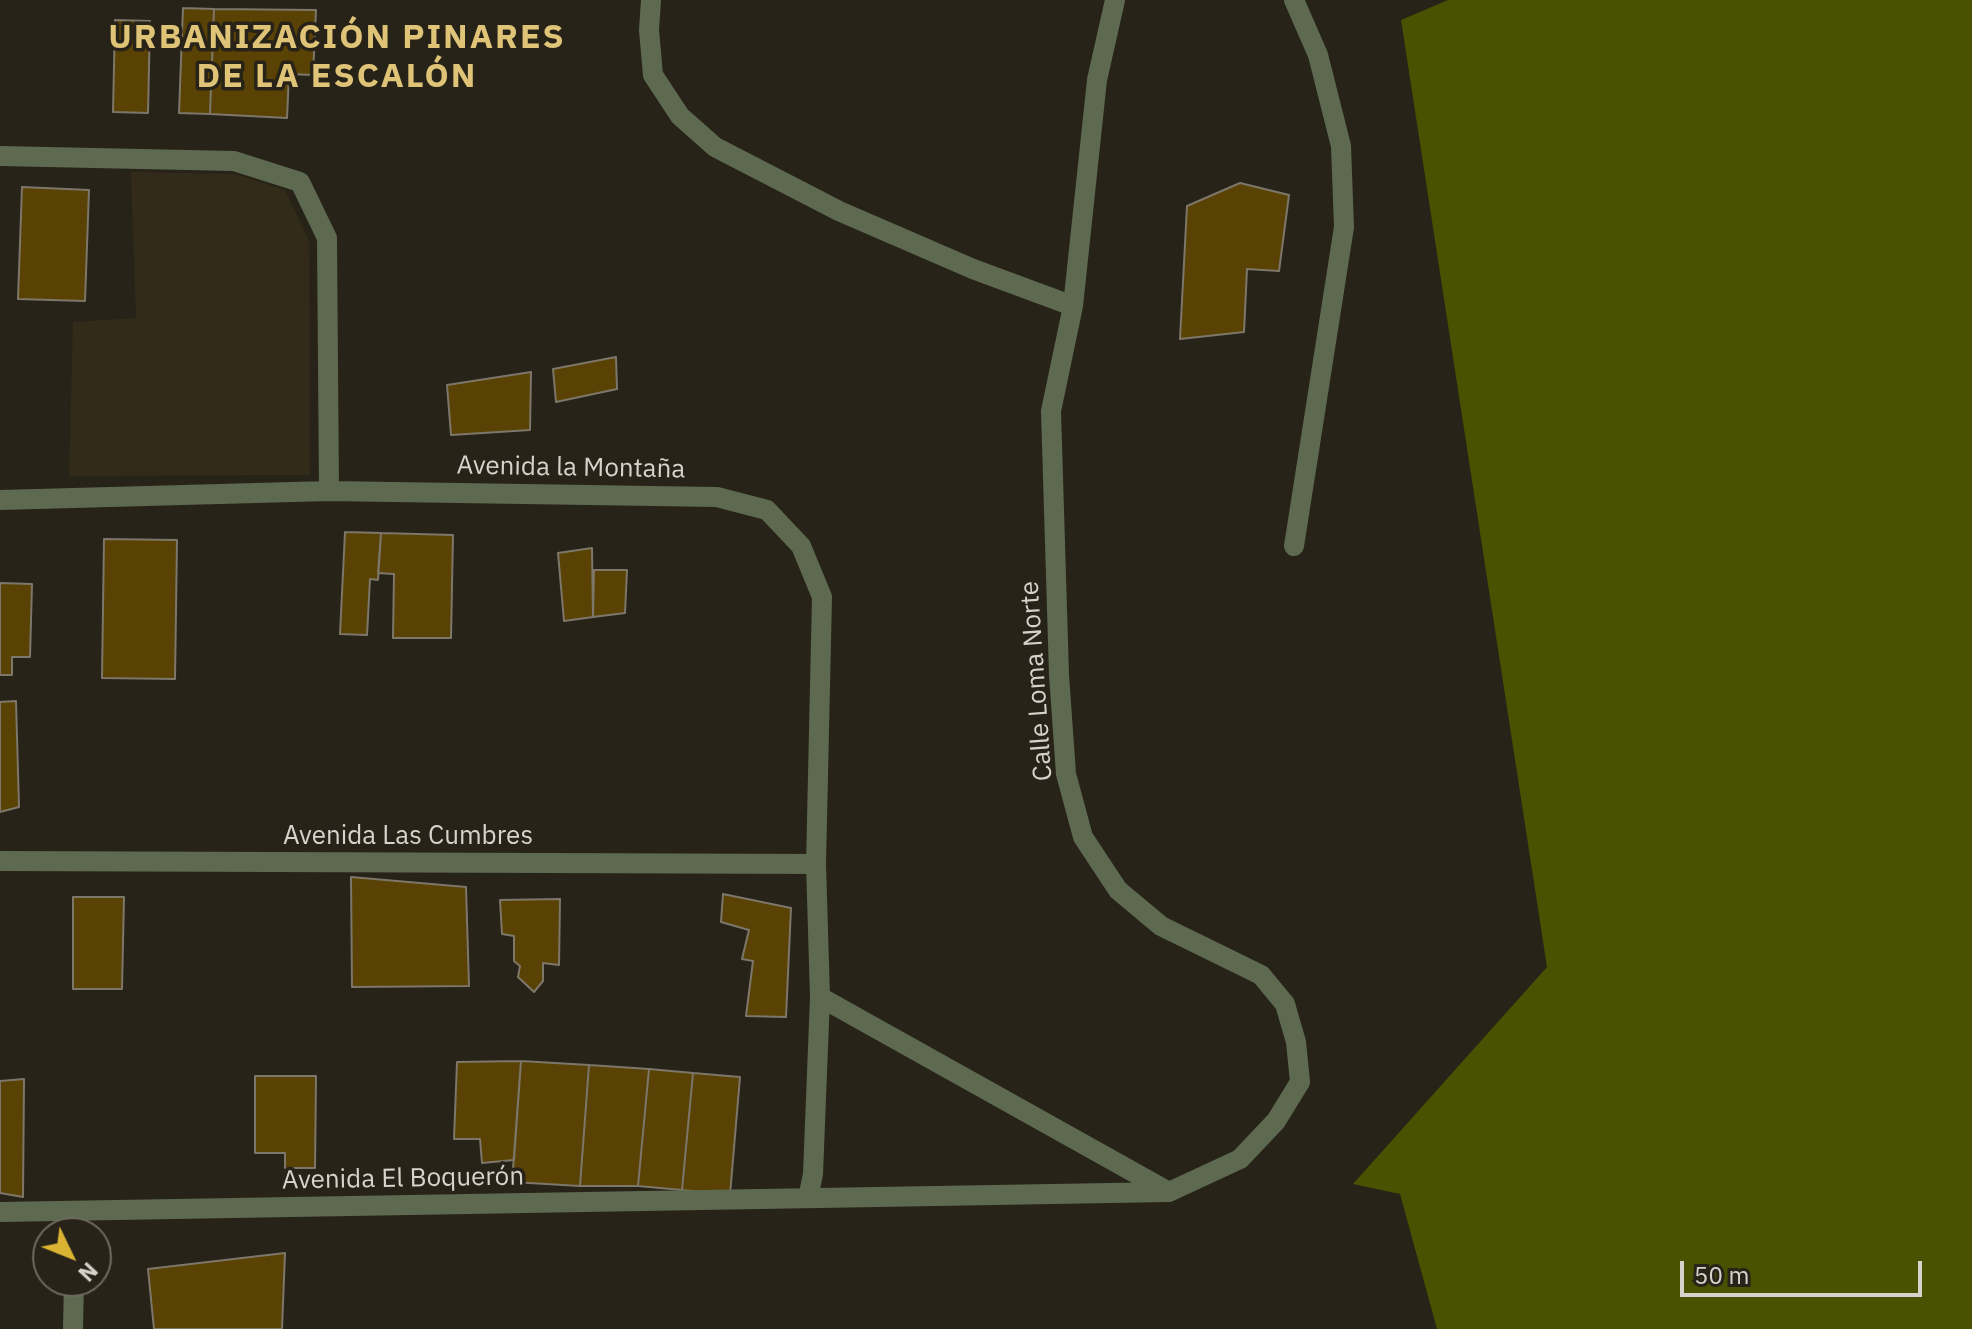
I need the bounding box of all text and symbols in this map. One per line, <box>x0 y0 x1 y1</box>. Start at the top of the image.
district label: URBANIZACIÓN PINARES DE LA ESCALÓN <box>108 18 566 98</box>
street label: Avenida la Montaña <box>456 450 686 486</box>
street label: Calle Loma Norte <box>1014 580 1060 782</box>
street label: Avenida Las Cumbres <box>283 820 533 852</box>
street label: Avenida El Boquerón <box>282 1161 524 1197</box>
north arrow <box>32 1217 112 1297</box>
scale bar <box>1684 1245 1926 1295</box>
text: N <box>72 1257 104 1288</box>
text: 50 m <box>1694 1259 1749 1291</box>

